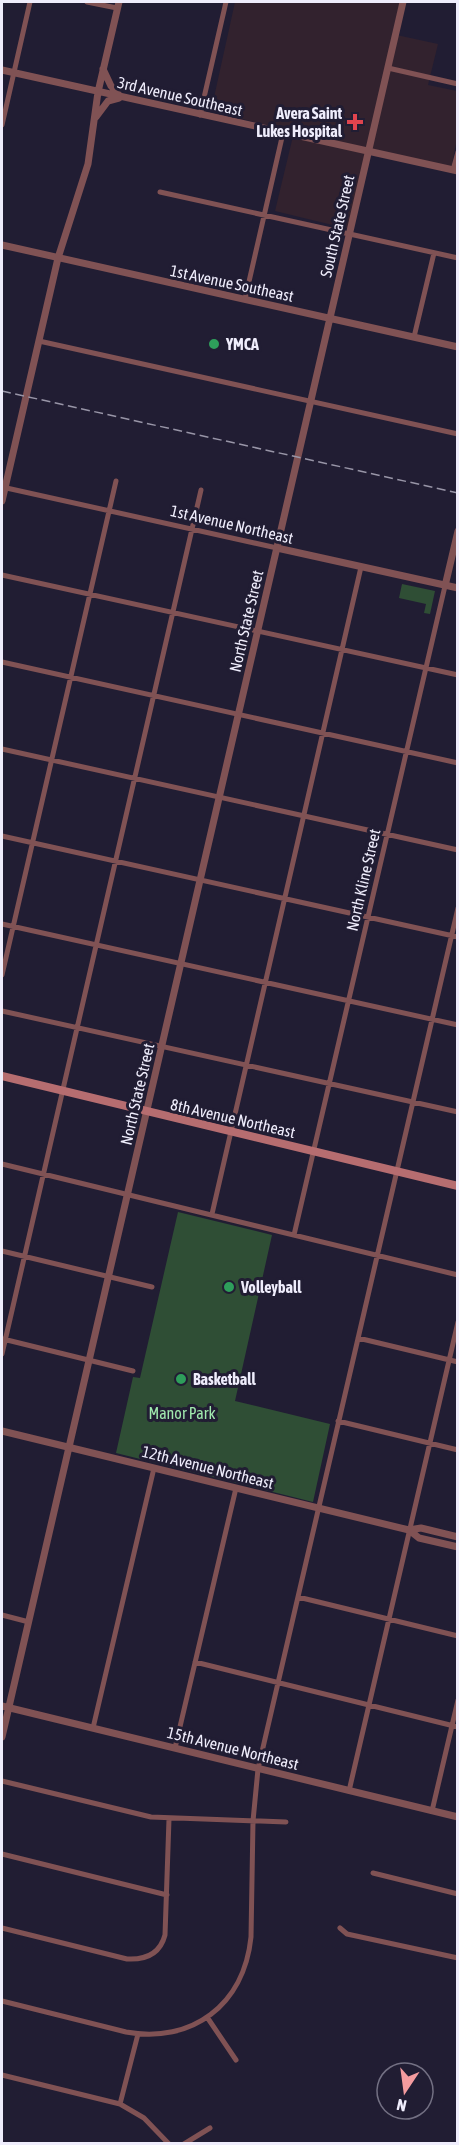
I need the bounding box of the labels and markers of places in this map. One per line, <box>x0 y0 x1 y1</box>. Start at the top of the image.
place label: Avera Saint Lukes Hospital <box>256 104 343 140</box>
marker: Avera Saint Lukes Hospital <box>346 113 364 131</box>
place label: YMCA <box>225 335 259 353</box>
marker: YMCA <box>207 337 221 351</box>
place label: Volleyball <box>240 1278 302 1296</box>
marker: Volleyball <box>222 1280 236 1294</box>
place label: Basketball <box>193 1370 257 1388</box>
marker: Basketball <box>174 1372 188 1386</box>

